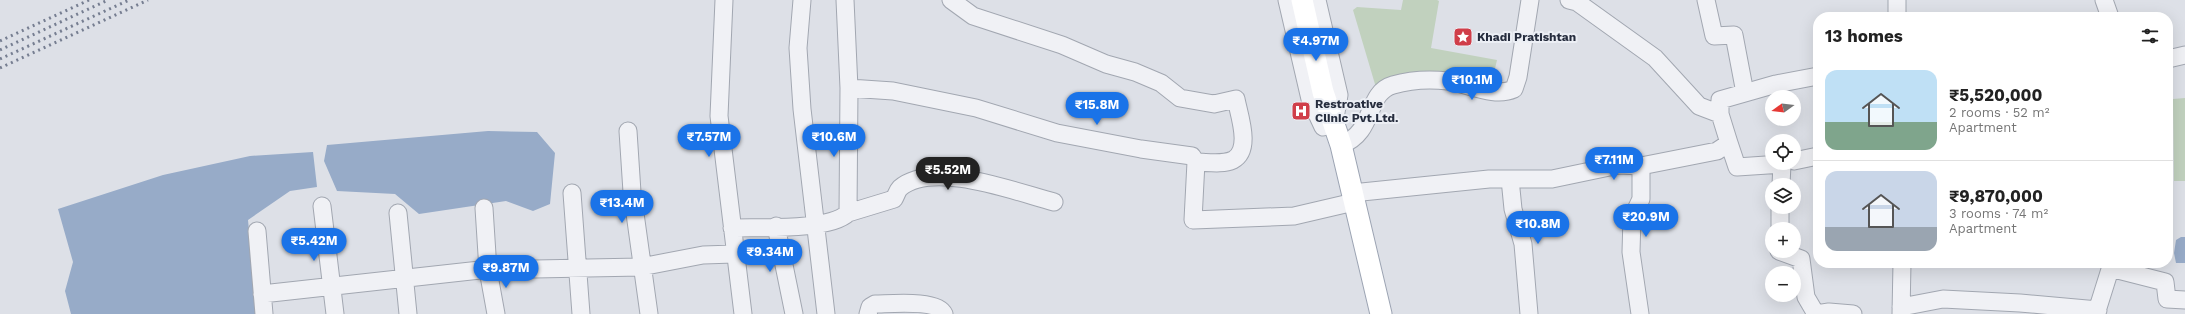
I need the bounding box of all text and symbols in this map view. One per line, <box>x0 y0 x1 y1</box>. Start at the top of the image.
icon: filters <box>2139 25 2161 47</box>
place icon: Khadi Pratishtan <box>1452 26 1474 48</box>
text: 13 homes <box>1825 26 1903 46</box>
pin: ₹4.97M <box>1283 28 1349 62</box>
place label: Khadi Pratishtan <box>1477 30 1576 44</box>
text: ₹4.97M <box>1292 33 1340 48</box>
pin: ₹10.1M <box>1439 67 1505 101</box>
text: ₹10.1M <box>1451 72 1493 87</box>
text: ₹5,520,000 <box>1949 85 2043 105</box>
icon: home <box>1857 86 1905 134</box>
north arrow <box>1765 90 1801 126</box>
map controls <box>1765 90 1801 302</box>
pin: ₹15.8M <box>1064 92 1130 126</box>
text: ₹15.8M <box>1075 97 1119 112</box>
place label: Restroative Clinic Pvt.Ltd. <box>1315 97 1399 125</box>
hospital icon: Restroative Clinic Pvt.Ltd. <box>1290 100 1312 122</box>
text: 2 rooms · 52 m² <box>1949 105 2049 120</box>
text: Apartment <box>1949 120 2017 135</box>
pin: ₹7.57M <box>676 124 742 158</box>
pin: ₹10.6M <box>801 124 867 158</box>
text: ₹7.57M <box>687 129 731 144</box>
text: ₹10.6M <box>811 129 857 144</box>
button: locate <box>1765 134 1801 170</box>
pin: ₹7.11M <box>1581 147 1647 181</box>
text: ₹7.11M <box>1594 152 1634 167</box>
pin: ₹5.52M <box>915 157 981 191</box>
text: ₹5.52M <box>925 162 971 177</box>
button: layers <box>1765 178 1801 214</box>
text: ₹9,870,000 <box>1949 186 2043 206</box>
icon: home <box>1857 187 1905 235</box>
pin: ₹13.4M <box>589 190 655 224</box>
text: ₹13.4M <box>599 195 645 210</box>
pin: ₹20.9M <box>1613 204 1679 238</box>
text: 3 rooms · 74 m² <box>1949 206 2048 221</box>
text: ₹20.9M <box>1622 209 1670 224</box>
pin: ₹10.8M <box>1505 211 1571 245</box>
text: ₹10.8M <box>1515 216 1561 231</box>
text: Apartment <box>1949 221 2017 236</box>
button: + <box>1765 222 1801 258</box>
pin: ₹5.42M <box>281 228 347 262</box>
text: ₹5.42M <box>291 233 337 248</box>
pin: ₹9.34M <box>737 239 803 273</box>
text: ₹9.34M <box>746 244 794 259</box>
pin: ₹9.87M <box>473 255 539 289</box>
text: ₹9.87M <box>483 260 529 275</box>
button: − <box>1765 266 1801 302</box>

